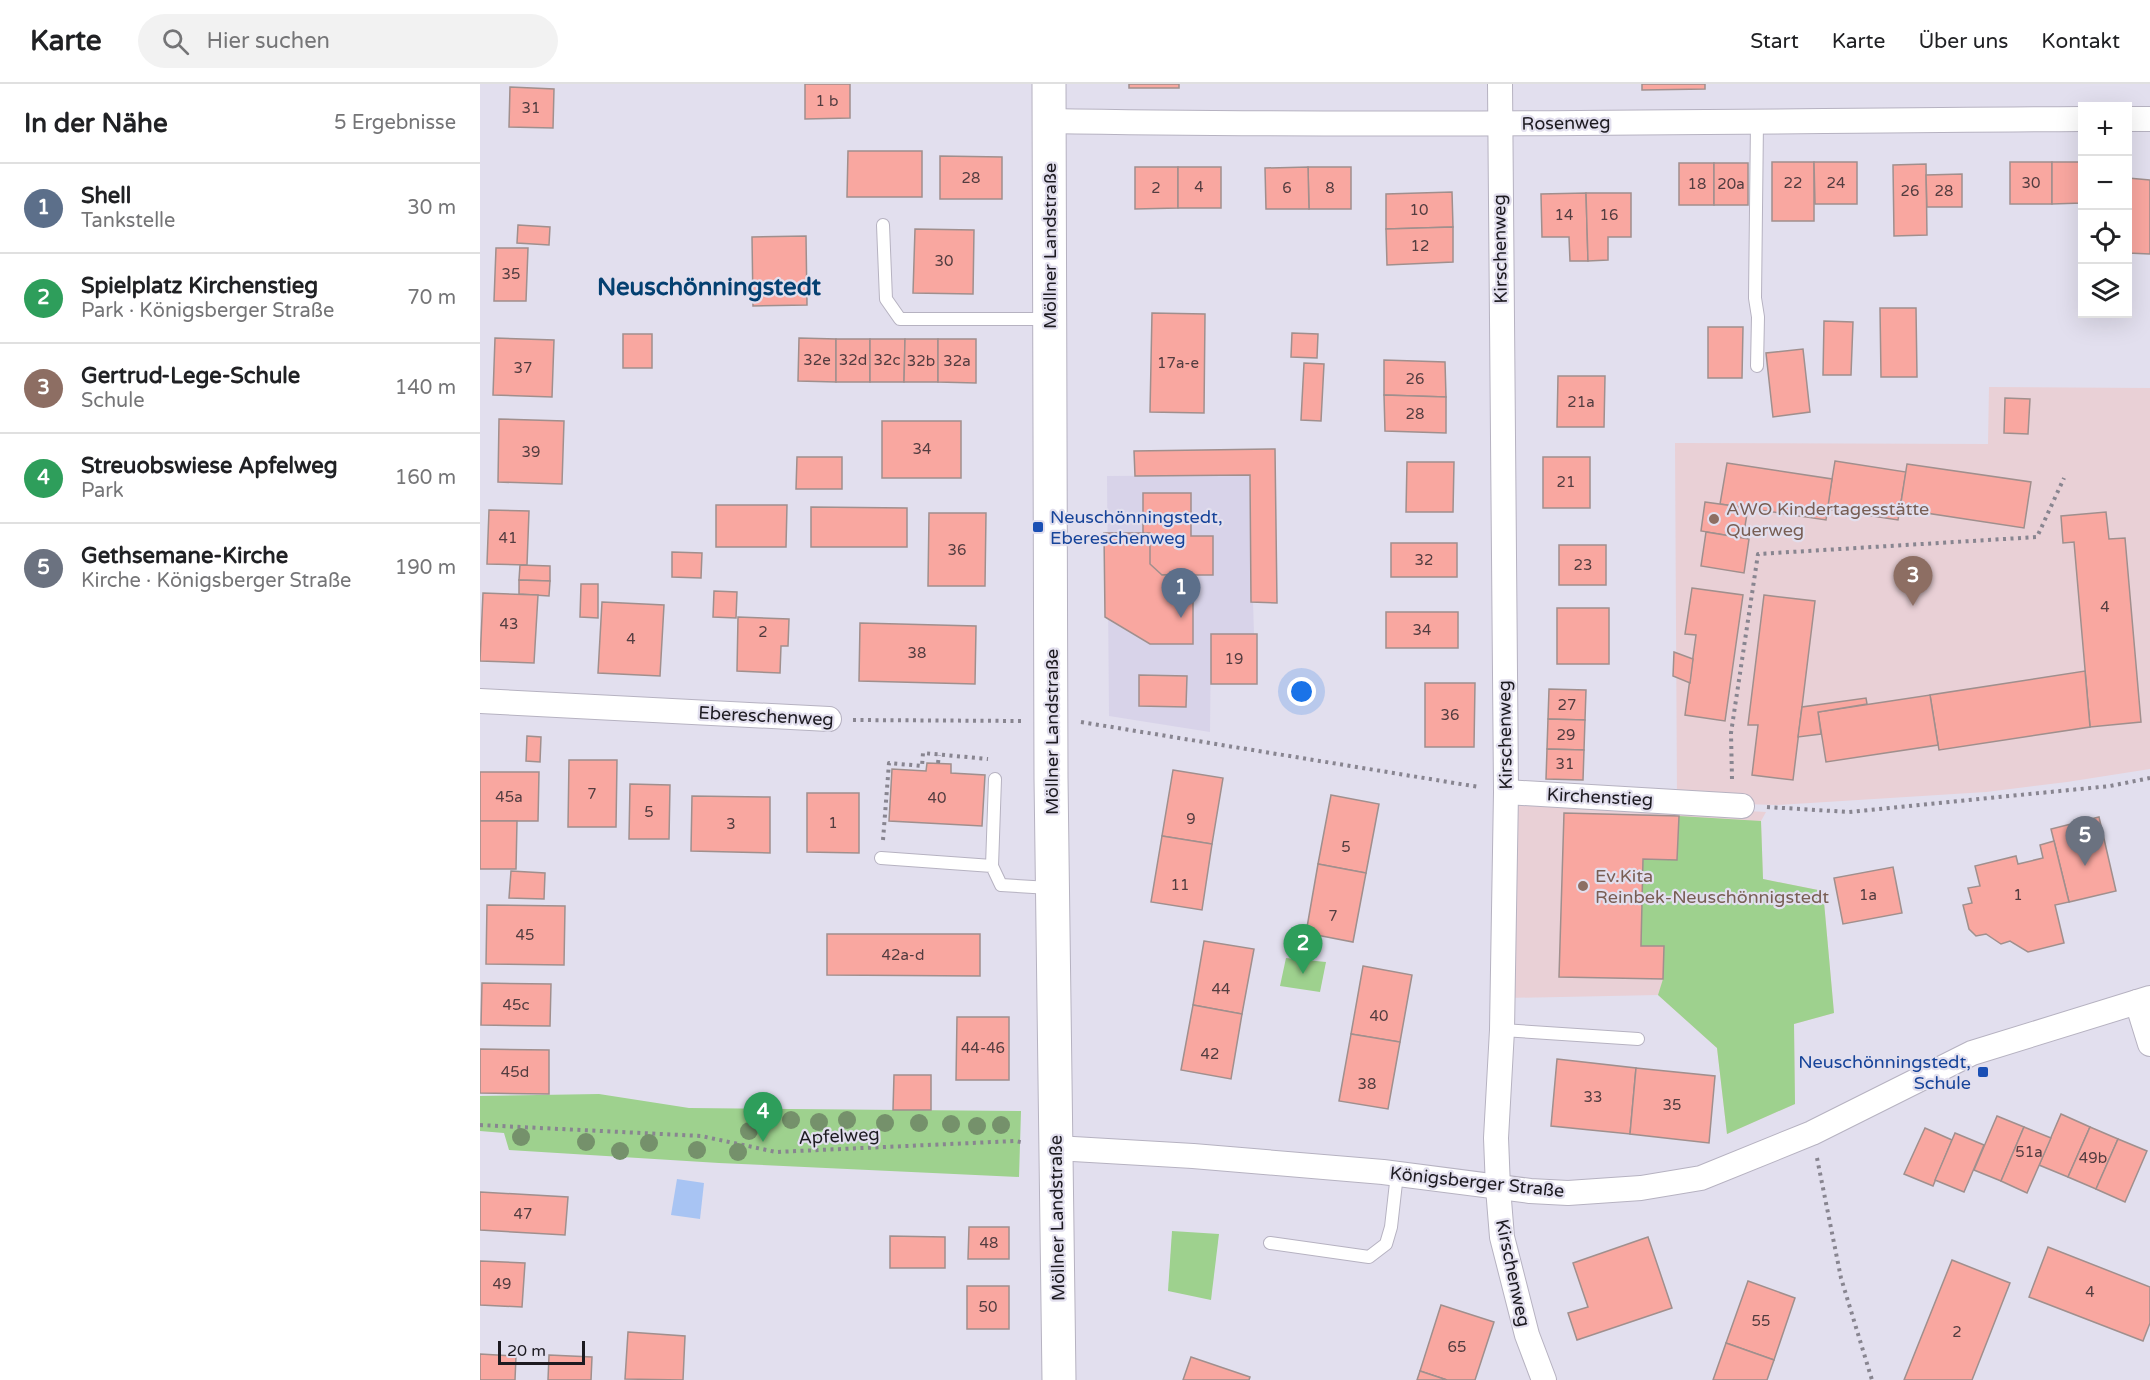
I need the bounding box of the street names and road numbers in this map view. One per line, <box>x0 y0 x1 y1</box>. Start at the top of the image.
street label: Rosenweg <box>1521 111 1611 135</box>
street label: Möllner Landstraße <box>1039 163 1061 329</box>
street label: Kirschenweg <box>1488 194 1512 304</box>
street label: Möllner Landstraße <box>1041 649 1063 815</box>
street label: Kirschenweg <box>1493 680 1517 790</box>
street label: Ebereschenweg <box>698 701 834 731</box>
street label: Kirchenstieg <box>1546 783 1654 811</box>
street label: Apfelweg <box>798 1123 880 1149</box>
street label: Möllner Landstraße <box>1045 1135 1069 1301</box>
street label: Königsberger Straße <box>1389 1162 1565 1202</box>
street label: Kirschenweg <box>1491 1217 1535 1329</box>

